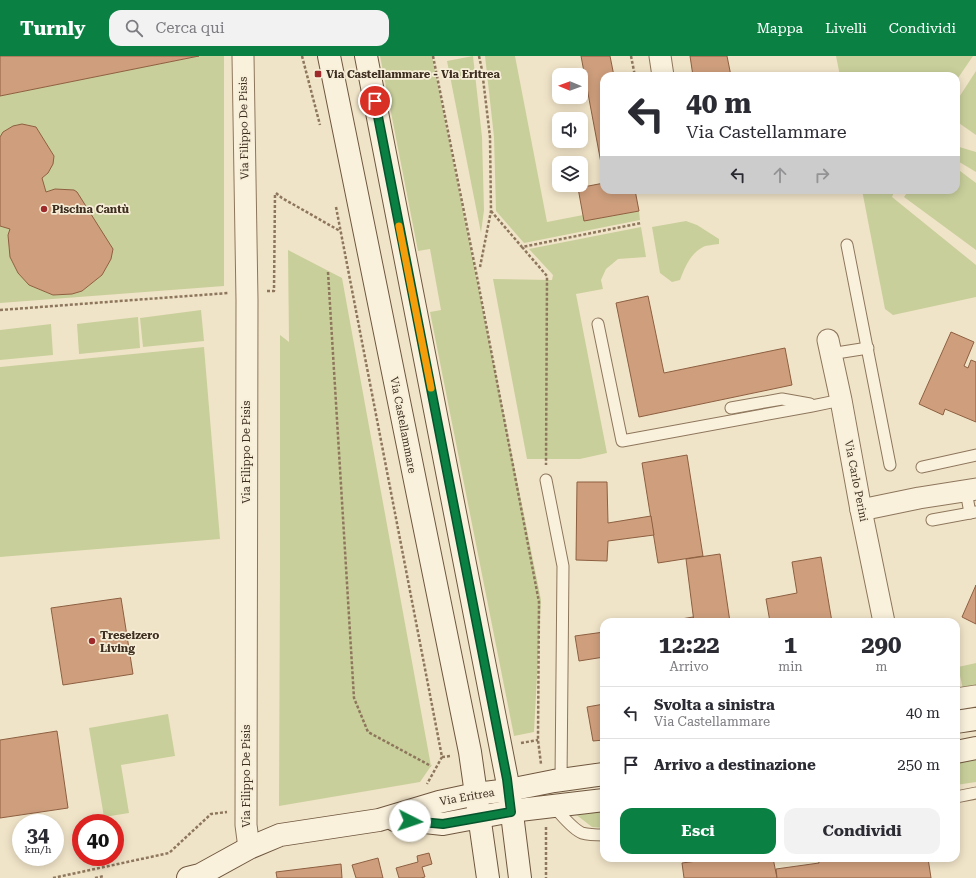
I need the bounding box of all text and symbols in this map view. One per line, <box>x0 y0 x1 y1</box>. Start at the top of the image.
search box <box>109 10 389 46</box>
text: Turnly <box>20 17 85 40</box>
icon: search <box>123 17 145 39</box>
text: Cerca qui <box>155 19 224 37</box>
text: Mappa <box>757 20 803 36</box>
text: Livelli <box>825 20 867 36</box>
text: Condividi <box>889 20 956 36</box>
place label: Via Castellammare - Via Eritrea <box>326 68 500 81</box>
north arrow <box>552 68 588 104</box>
map controls <box>552 68 588 192</box>
marker: Via Castellammare - Via Eritrea <box>313 69 323 79</box>
street label: Via Filippo De Pisis <box>237 76 251 180</box>
pin <box>358 84 392 118</box>
text: 40 m <box>686 87 751 120</box>
icon: left <box>620 88 672 140</box>
icon: arrive <box>364 90 386 112</box>
button: sound <box>552 112 588 148</box>
text: Via Castellammare <box>686 121 847 142</box>
button: layers <box>552 156 588 192</box>
icon: left <box>727 164 749 186</box>
icon: ahead <box>769 164 791 186</box>
icon: right <box>811 164 833 186</box>
place label: Piscina Cantù <box>52 203 130 216</box>
marker: Piscina Cantù <box>39 204 49 214</box>
street label: Via Castellammare <box>387 376 419 474</box>
street label: Via Filippo De Pisis <box>240 401 253 503</box>
street label: Via Carlo Perini <box>842 439 870 523</box>
place label: Treseizero Living <box>100 629 159 655</box>
text: 12:22 <box>659 631 720 659</box>
text: 1 <box>784 631 797 659</box>
text: 290 <box>861 631 902 659</box>
marker: Treseizero Living <box>87 636 97 646</box>
text: Arrivo <box>670 659 709 674</box>
text: min <box>778 659 803 674</box>
text: m <box>875 659 887 674</box>
text: Svolta a sinistra <box>654 696 775 714</box>
icon: left <box>620 702 642 724</box>
text: 40 m <box>906 704 940 722</box>
text: Via Castellammare <box>654 714 770 729</box>
street label: Via Filippo De Pisis <box>240 725 253 827</box>
icon: arrive <box>620 754 642 776</box>
text: Arrivo a destinazione <box>654 756 816 774</box>
text: 250 m <box>897 756 940 774</box>
street label: Via Eritrea <box>439 786 495 808</box>
position arrow <box>389 800 431 842</box>
button: Esci <box>620 808 776 854</box>
button: Condividi <box>784 808 940 854</box>
speed limit sign: 40 <box>72 814 124 866</box>
text: 34 <box>27 823 49 847</box>
text: km/h <box>25 844 51 855</box>

